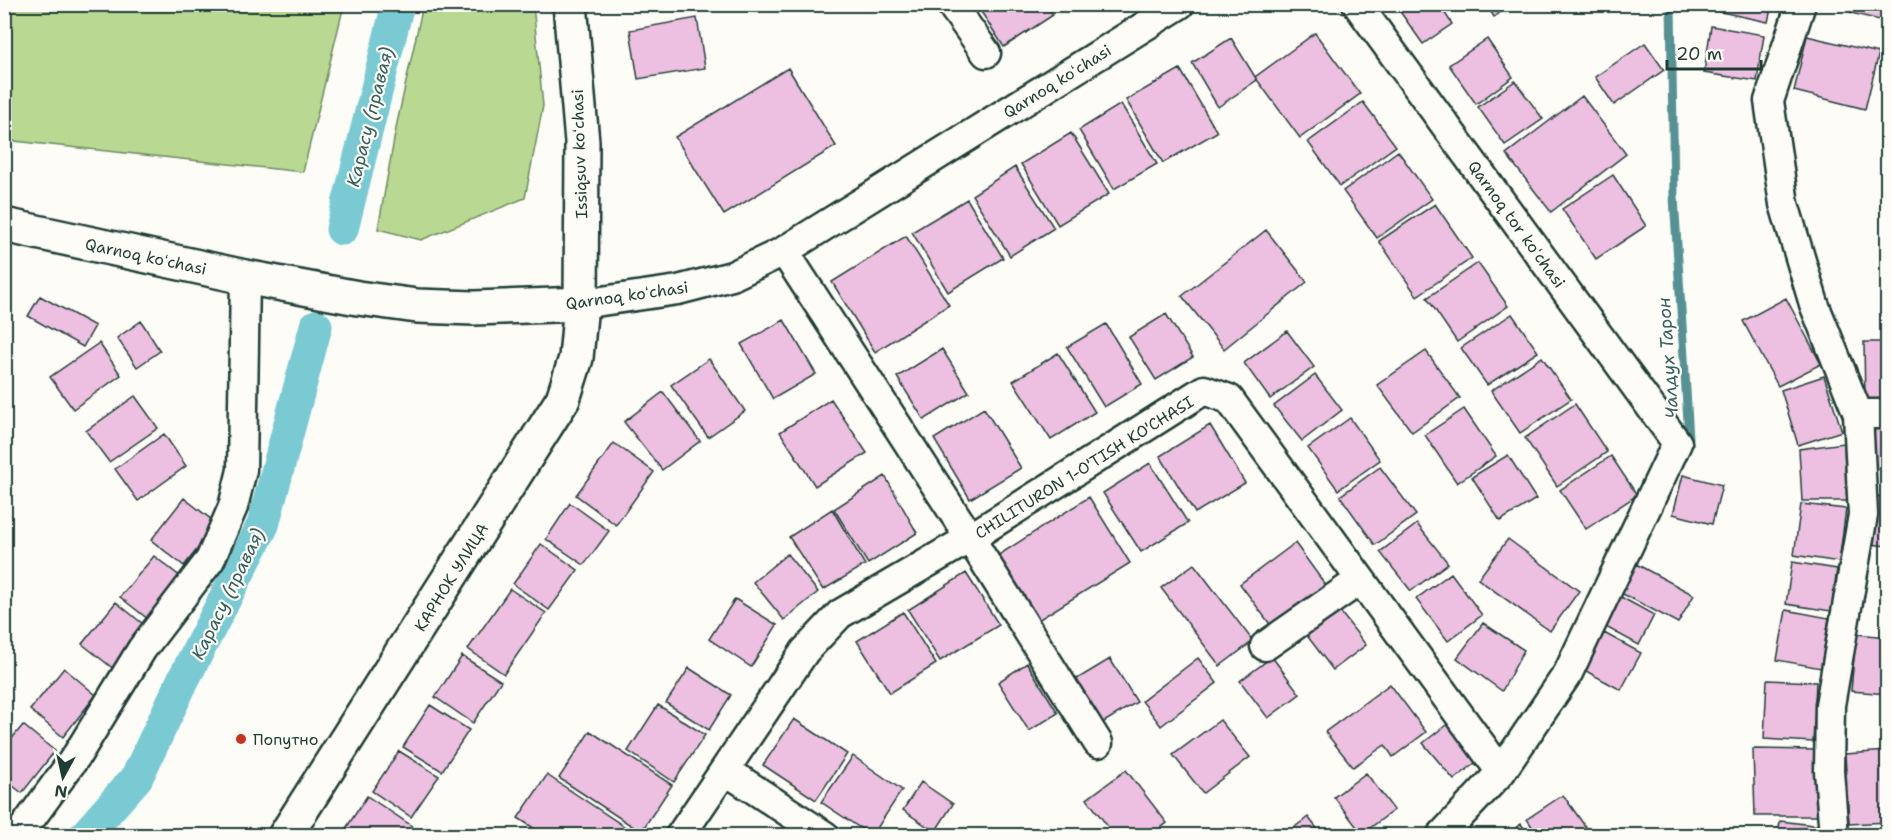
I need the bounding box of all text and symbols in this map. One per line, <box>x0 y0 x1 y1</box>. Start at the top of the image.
scale bar <box>1667 33 1762 71</box>
street label: Qarnoq koʻchasi <box>999 40 1115 123</box>
text: 20 m <box>1676 42 1722 66</box>
water label: Карасу (правая) <box>341 45 399 189</box>
street label: Issiqsuv koʻchasi <box>567 89 592 219</box>
street label: Qarnoq tor koʻchasi <box>1463 156 1570 292</box>
street label: Qarnoq koʻchasi <box>83 233 209 280</box>
street label: Qarnoq koʻchasi <box>564 276 690 314</box>
water label: Чалдух Тарон <box>1652 296 1684 419</box>
street label: CHILITURON 1-O'TISH KO'CHASI <box>971 391 1198 544</box>
street label: КАРНОК УЛИЦА <box>410 519 493 635</box>
water label: Карасу (правая) <box>186 524 270 664</box>
place label: Попутно <box>253 729 318 750</box>
marker: Попутно <box>234 732 248 746</box>
north arrow <box>33 747 93 807</box>
text: N <box>53 780 69 803</box>

